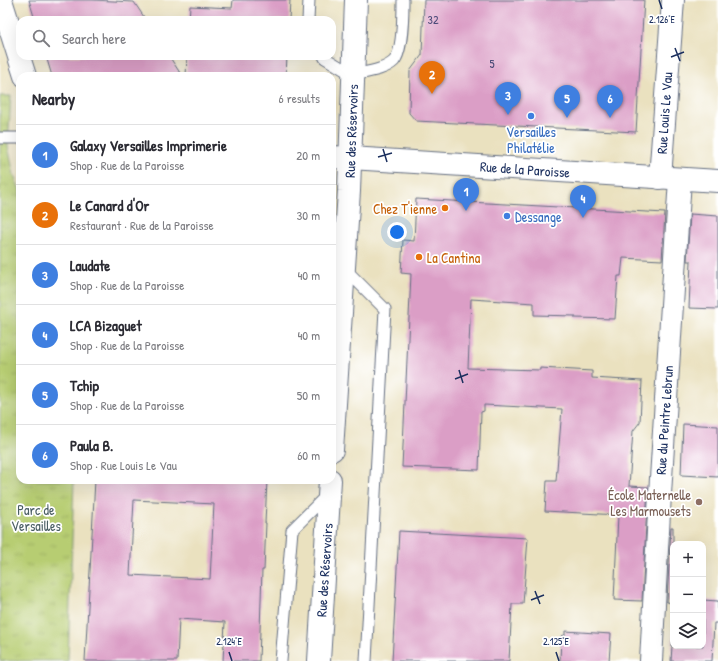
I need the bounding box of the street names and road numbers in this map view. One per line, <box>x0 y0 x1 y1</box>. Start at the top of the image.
street label: Rue Louis Le Vau <box>652 71 676 155</box>
street label: Rue des Réservoirs <box>340 84 362 178</box>
street label: Rue de la Paroisse <box>479 156 571 182</box>
street label: Rue du Peintre Lebrun <box>651 365 677 475</box>
street label: Rue des Réservoirs <box>311 523 337 617</box>

